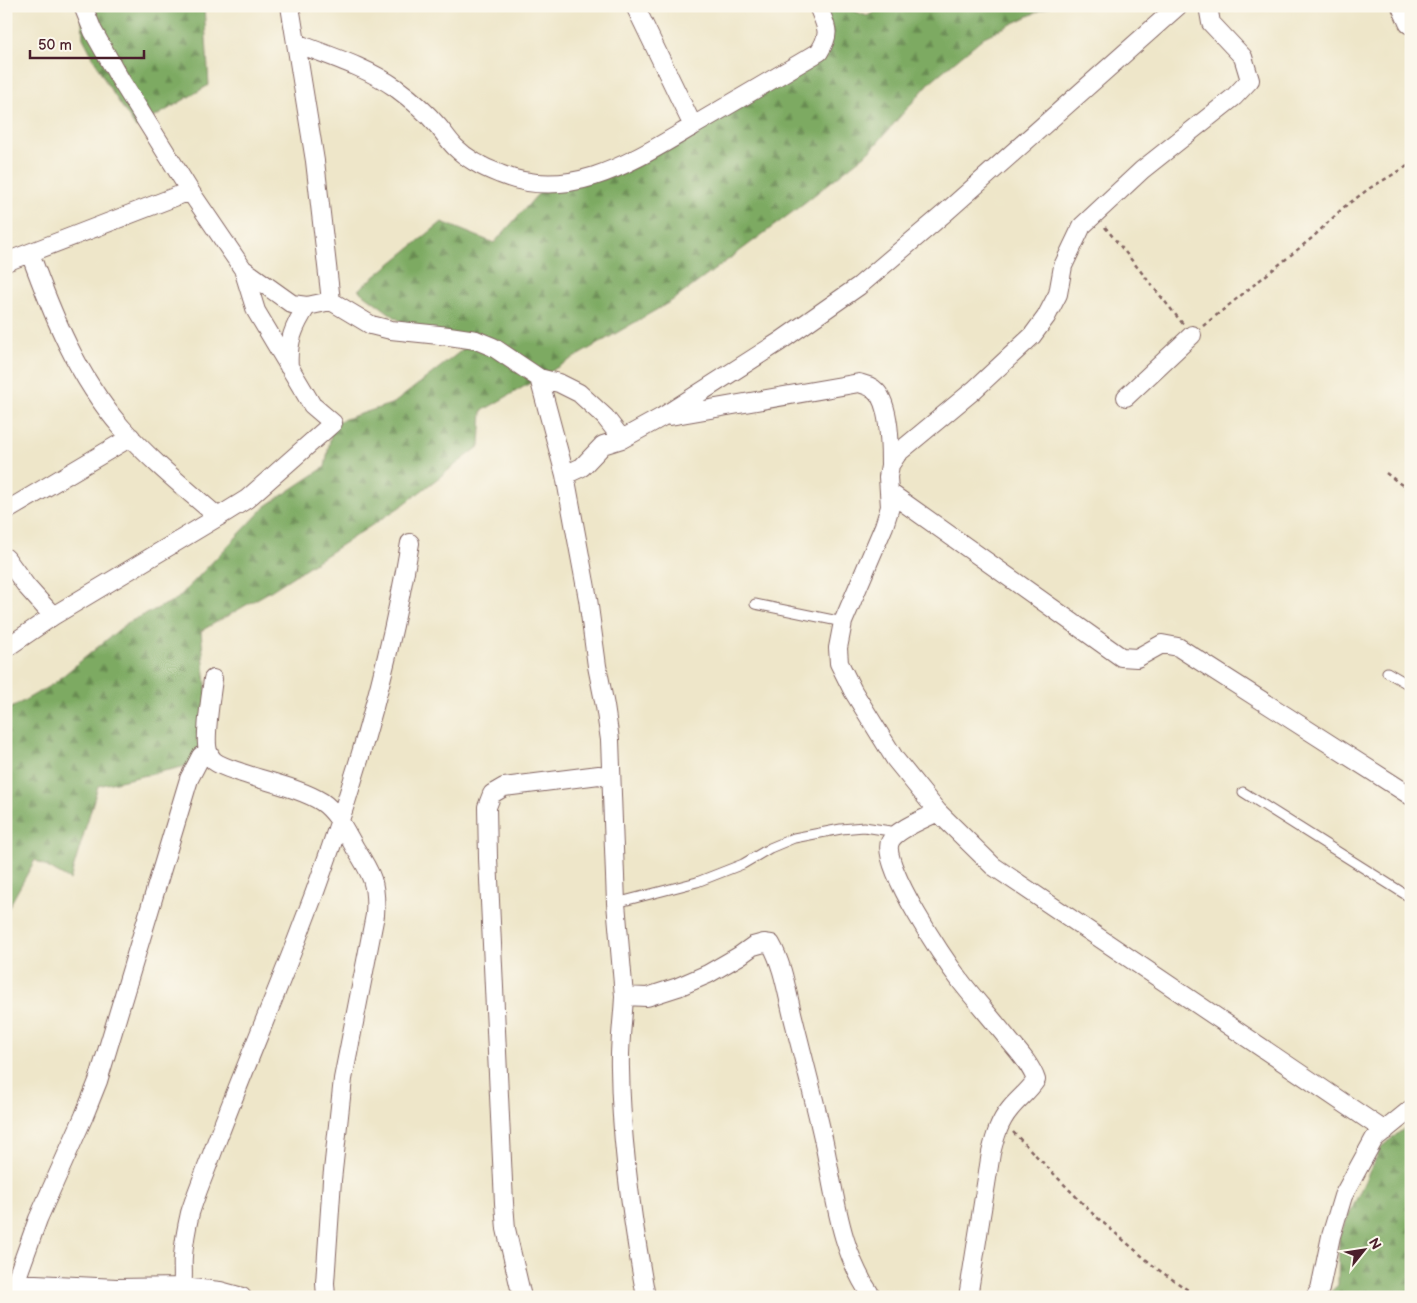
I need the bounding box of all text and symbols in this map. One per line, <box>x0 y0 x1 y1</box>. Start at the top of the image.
scale bar <box>30 28 144 60</box>
text: 50 m <box>38 36 72 55</box>
north arrow <box>1340 1226 1390 1276</box>
text: N <box>1365 1235 1385 1253</box>

